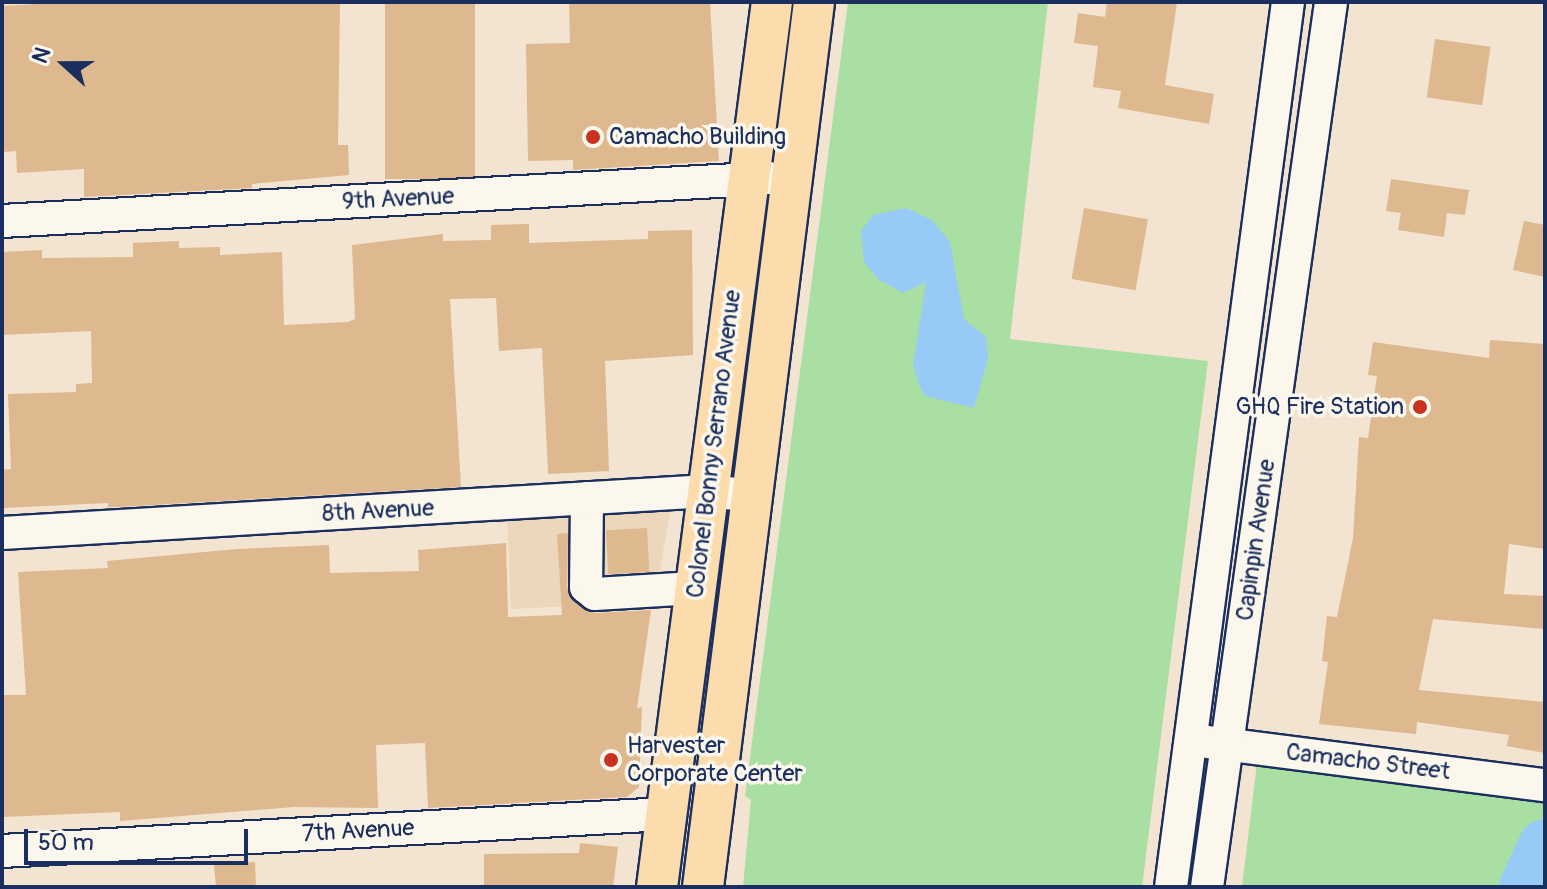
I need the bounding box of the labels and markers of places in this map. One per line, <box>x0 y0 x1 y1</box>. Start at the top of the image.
place label: Camacho Building <box>609 123 786 151</box>
marker: Camacho Building <box>584 128 602 146</box>
place label: GHQ Fire Station <box>1235 393 1404 421</box>
marker: GHQ Fire Station <box>1411 398 1429 416</box>
place label: Harvester Corporate Center <box>627 732 803 788</box>
marker: Harvester Corporate Center <box>602 751 620 769</box>

